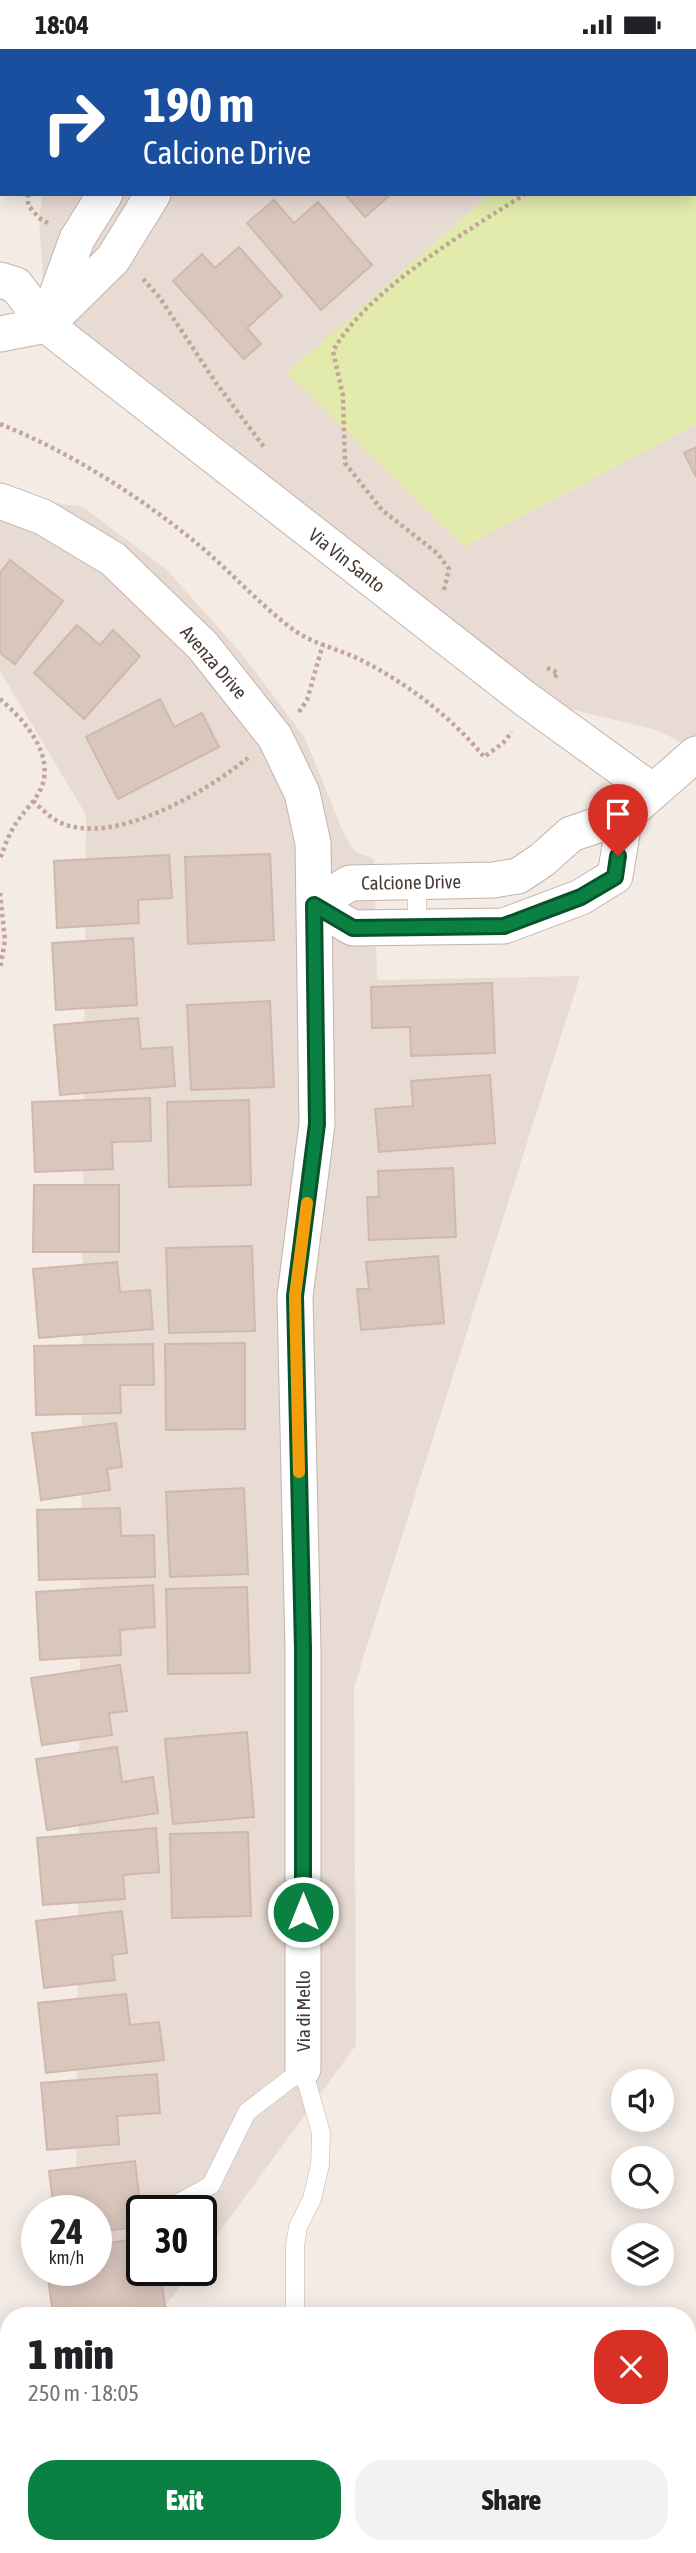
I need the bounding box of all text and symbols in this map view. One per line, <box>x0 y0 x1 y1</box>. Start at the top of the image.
text: 18:04 <box>35 10 89 40</box>
text: 190 m <box>143 76 254 132</box>
icon: right <box>28 77 119 168</box>
text: Calcione Drive <box>143 134 311 171</box>
street label: Via Vin Santo <box>304 523 390 597</box>
street label: Avenza Drive <box>176 621 252 703</box>
pin <box>588 784 648 856</box>
icon: arrive <box>599 795 637 833</box>
street label: Calcione Drive <box>361 870 461 894</box>
position arrow <box>266 1875 340 1949</box>
street label: Via di Mello <box>292 1970 314 2052</box>
map controls <box>611 2069 674 2286</box>
button: sound <box>611 2069 674 2132</box>
button: search <box>611 2146 674 2209</box>
speed limit sign: 30 <box>126 2195 217 2286</box>
text: 24 <box>50 2211 83 2251</box>
button: layers <box>611 2223 674 2286</box>
text: km/h <box>49 2247 84 2268</box>
text: 1 min <box>28 2330 114 2378</box>
button: close <box>594 2330 668 2404</box>
text: 250 m · 18:05 <box>28 2380 139 2406</box>
button: Exit <box>28 2460 341 2540</box>
button: Share <box>355 2460 668 2540</box>

